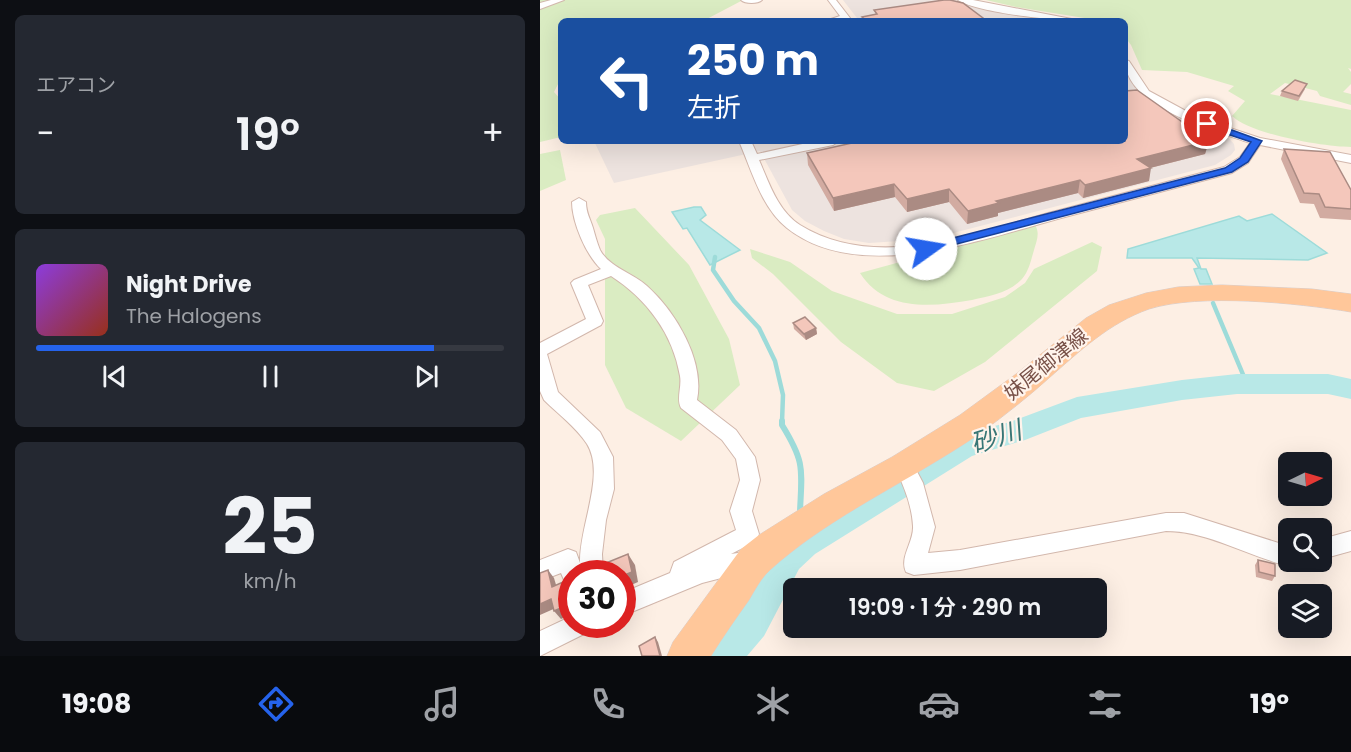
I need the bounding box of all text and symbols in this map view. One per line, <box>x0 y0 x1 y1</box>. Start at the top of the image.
text: 250 m <box>687 31 819 90</box>
icon: left <box>588 42 666 120</box>
text: エアコン <box>36 71 116 99</box>
text: 左折 <box>687 89 741 126</box>
pin <box>1181 98 1232 149</box>
text: 19° <box>236 103 300 166</box>
icon: arrive <box>1190 107 1223 140</box>
text: − <box>36 110 54 157</box>
text: + <box>481 110 504 157</box>
position arrow <box>894 217 958 281</box>
text: Night Drive <box>126 269 252 300</box>
text: The Halogens <box>126 302 262 330</box>
street label: 妹尾御津線 <box>998 322 1094 406</box>
icon: previous <box>98 360 131 393</box>
icon: pause <box>254 360 287 393</box>
icon: next <box>410 360 443 393</box>
water label: 砂川 <box>966 411 1029 462</box>
north arrow <box>1278 452 1332 506</box>
map controls <box>1278 452 1332 638</box>
text: 25 <box>222 472 318 581</box>
button: search <box>1278 518 1332 572</box>
speed limit sign: 30 <box>558 560 636 638</box>
text: km/h <box>243 567 297 595</box>
button: layers <box>1278 584 1332 638</box>
text: 19:09 · 1 分 · 290 m <box>849 592 1041 623</box>
icon: directions <box>255 683 297 725</box>
icon: music <box>421 683 463 725</box>
icon: phone <box>587 683 629 725</box>
icon: climate <box>752 683 794 725</box>
icon: car <box>918 683 960 725</box>
icon: filters <box>1084 683 1126 725</box>
text: 19:08 <box>62 685 131 722</box>
text: 19° <box>1250 685 1289 722</box>

